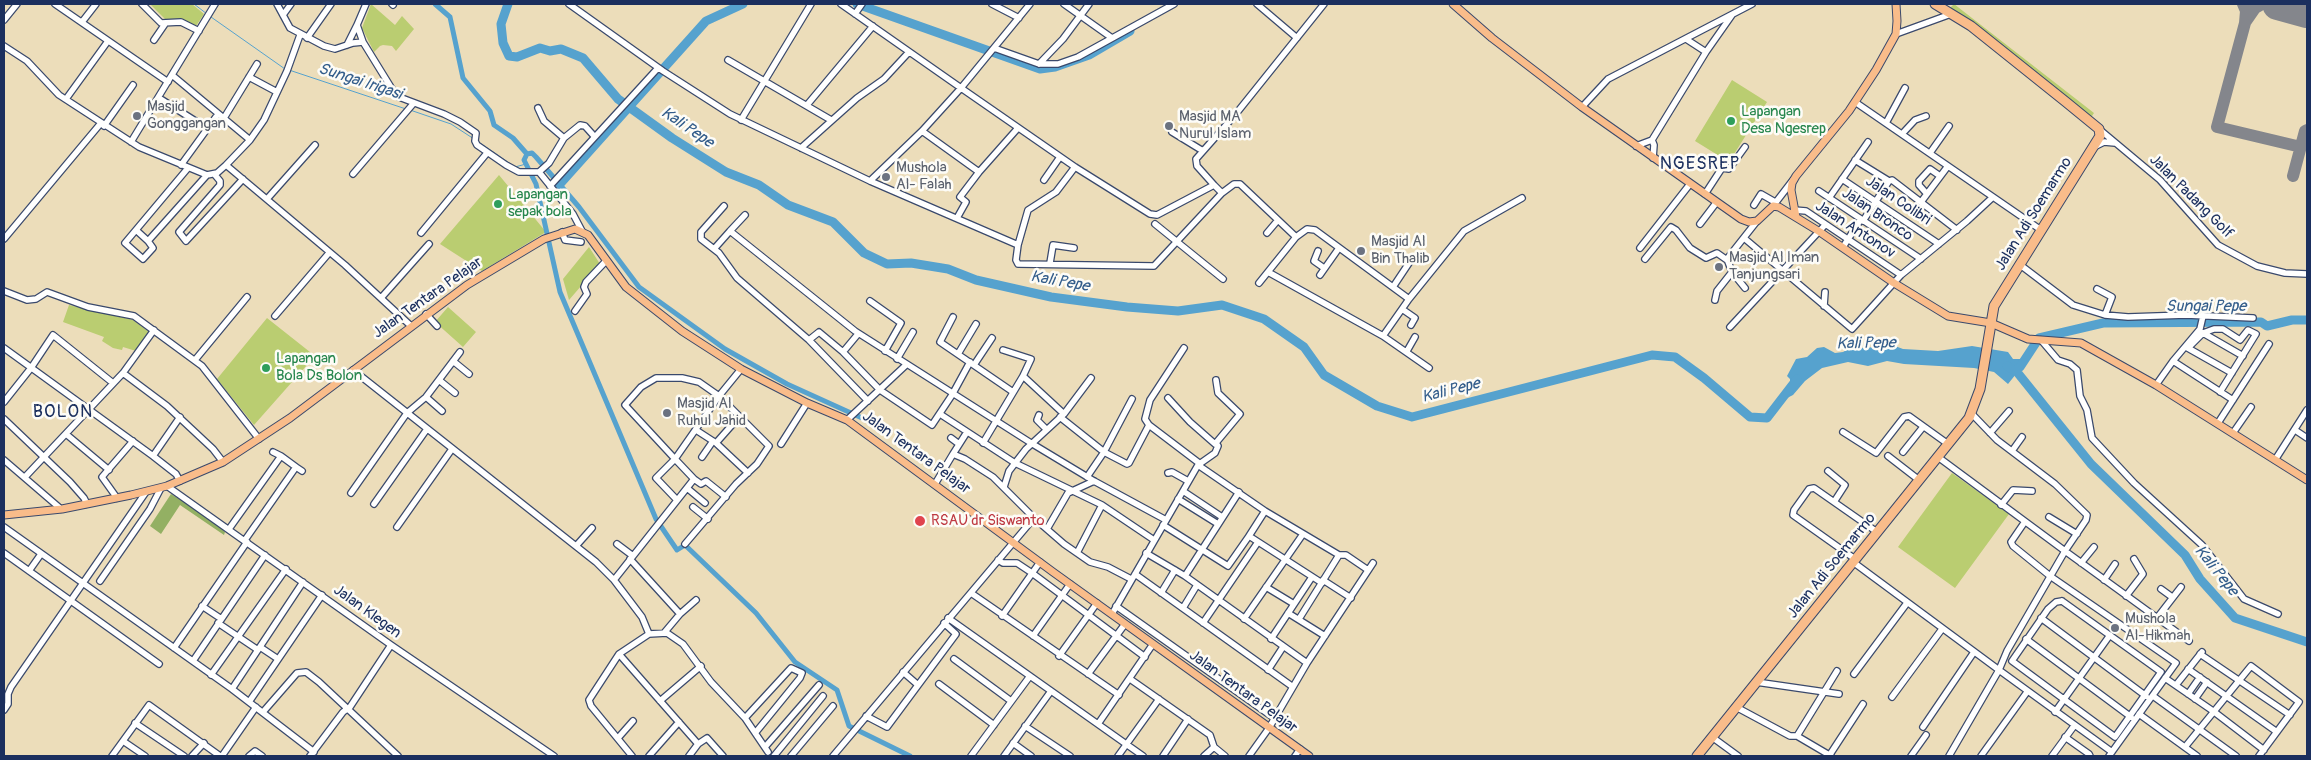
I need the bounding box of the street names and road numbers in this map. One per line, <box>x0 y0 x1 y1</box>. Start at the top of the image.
street label: Jalan Padang Golf <box>2145 151 2237 243</box>
street label: Jalan Adi Soemarmo <box>1992 154 2076 274</box>
street label: Jalan Colibri <box>1862 173 1934 229</box>
street label: Jalan Bronco <box>1838 185 1916 245</box>
street label: Jalan Antonov <box>1812 198 1898 262</box>
street label: Jalan Tentara Pelajar <box>370 253 486 343</box>
street label: Jalan Tentara Pelajar <box>858 408 974 498</box>
street label: Jalan Adi Soemarmo <box>1784 510 1880 622</box>
street label: Jalan Klegen <box>330 581 404 643</box>
street label: Jalan Tentara Pelajar <box>1185 647 1301 737</box>

